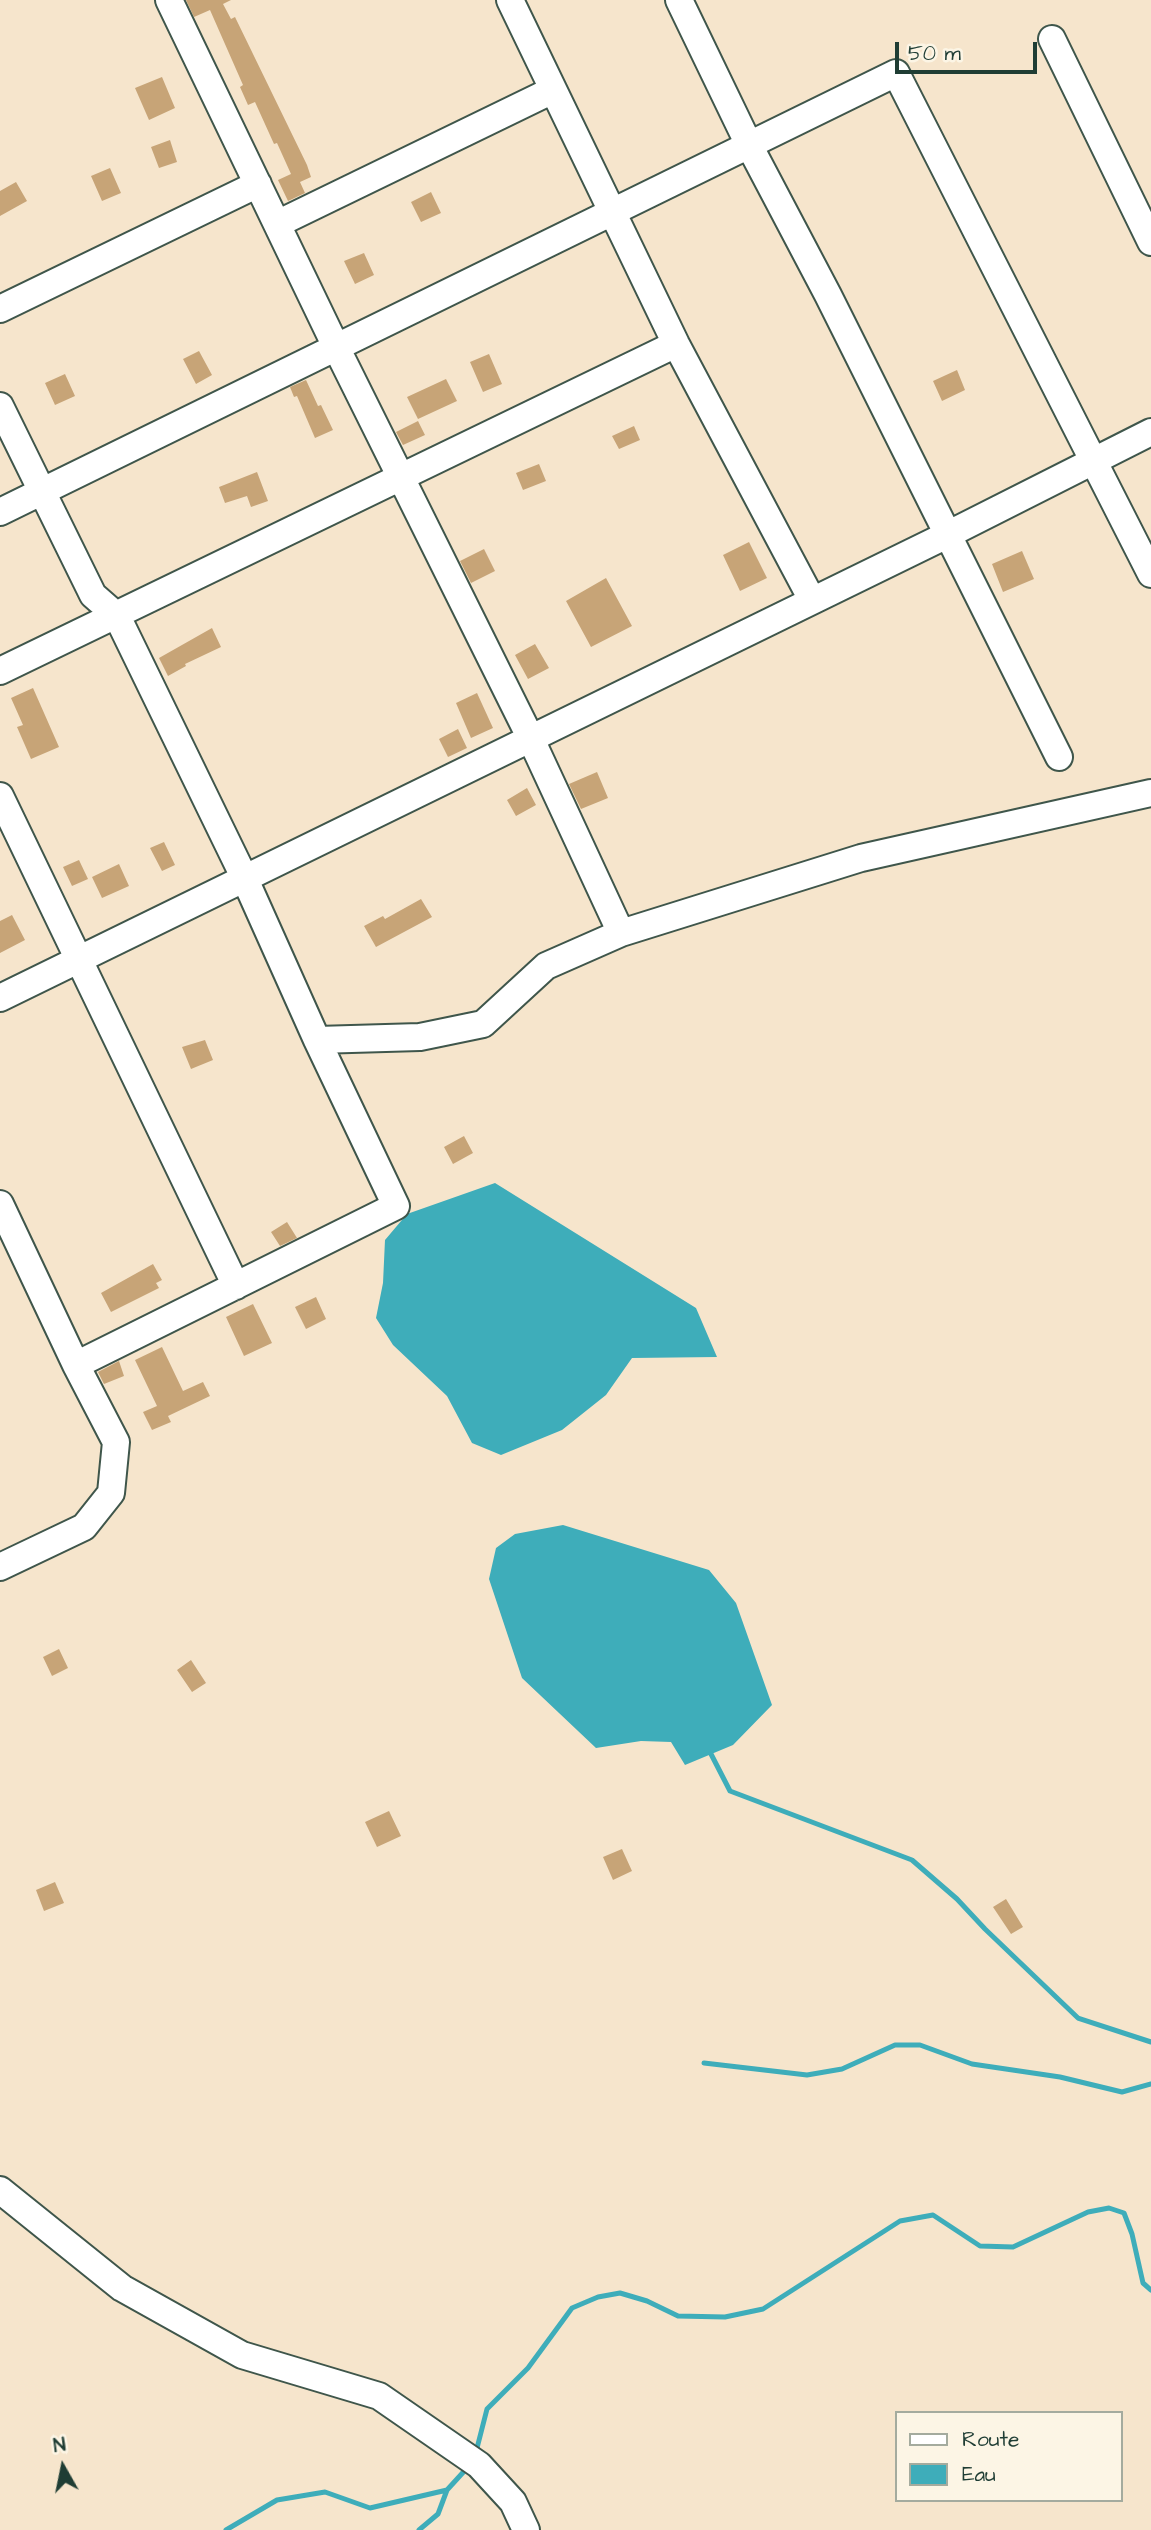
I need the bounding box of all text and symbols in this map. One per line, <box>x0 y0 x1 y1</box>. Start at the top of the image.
scale bar <box>899 28 1041 72</box>
text: 50 m <box>908 39 961 68</box>
legend <box>895 2411 1123 2502</box>
text: Route <box>962 2425 1019 2454</box>
text: N <box>52 2431 68 2460</box>
north arrow <box>28 2432 98 2502</box>
text: Eau <box>962 2460 996 2489</box>

